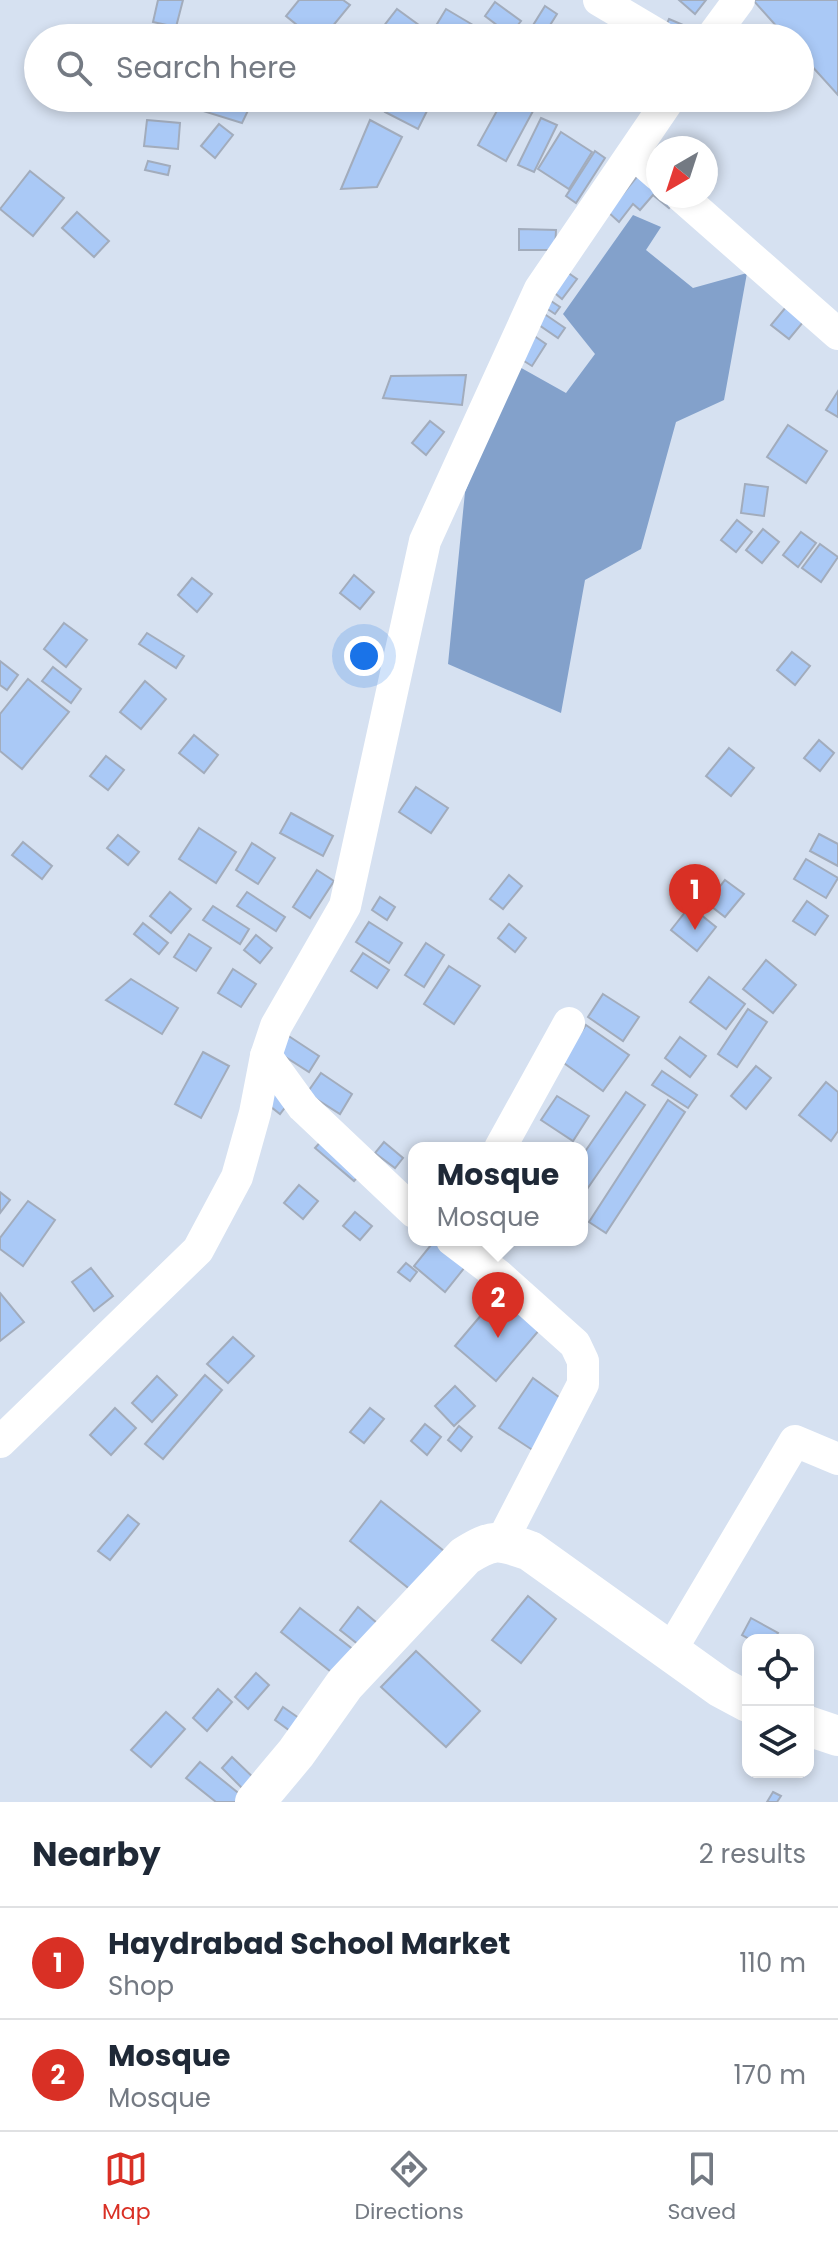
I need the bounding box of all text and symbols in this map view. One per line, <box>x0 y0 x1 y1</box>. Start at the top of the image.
search box <box>24 24 814 112</box>
icon: search <box>52 46 96 90</box>
text: Search here <box>116 46 297 89</box>
north arrow <box>646 136 718 208</box>
your location <box>344 636 384 676</box>
pin: 1 <box>669 864 721 930</box>
popup <box>408 1142 588 1246</box>
text: Mosque <box>437 1153 559 1196</box>
text: Mosque <box>437 1199 540 1235</box>
pin: 2 <box>472 1272 524 1338</box>
map controls <box>742 1634 814 1778</box>
button: locate <box>742 1634 814 1706</box>
button: layers <box>742 1706 814 1778</box>
text: Nearby <box>32 1830 161 1878</box>
text: 2 results <box>699 1836 806 1872</box>
text: Haydrabad School Market <box>108 1922 511 1965</box>
text: 1 <box>53 1945 63 1981</box>
text: 110 m <box>739 1945 806 1981</box>
text: Shop <box>108 1968 174 2004</box>
text: Mosque <box>108 2034 230 2077</box>
text: 2 <box>51 2057 65 2093</box>
text: 170 m <box>733 2057 806 2093</box>
text: Mosque <box>108 2080 211 2116</box>
tab: Map <box>102 2147 151 2228</box>
tab: Directions <box>354 2147 464 2228</box>
tab: Saved <box>667 2147 736 2228</box>

